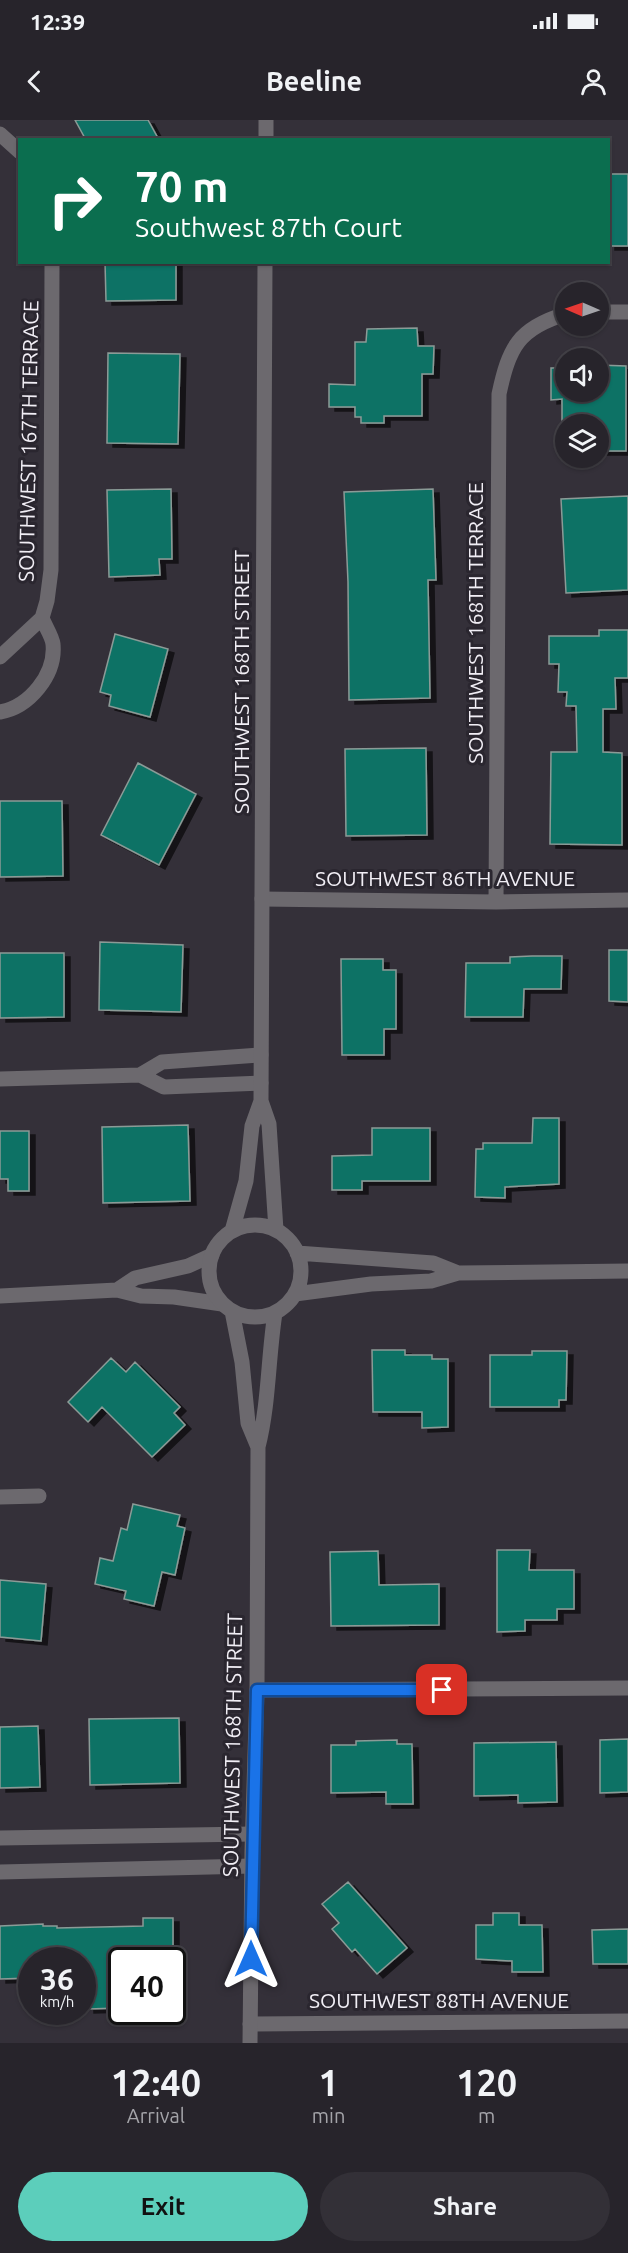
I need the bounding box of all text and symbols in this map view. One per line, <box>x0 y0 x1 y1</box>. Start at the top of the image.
text: 12:39 <box>30 9 85 34</box>
icon: back <box>18 65 51 98</box>
icon: person <box>577 65 610 98</box>
text: Beeline <box>266 66 362 96</box>
icon: right <box>36 162 114 240</box>
text: 70 m <box>135 163 229 210</box>
text: Southwest 87th Court <box>135 212 402 242</box>
north arrow <box>555 282 609 336</box>
map controls <box>555 282 609 468</box>
street label: SOUTHWEST 167TH TERRACE <box>14 300 42 582</box>
button: sound <box>555 348 609 402</box>
button: layers <box>555 414 609 468</box>
street label: SOUTHWEST 168TH TERRACE <box>463 482 487 764</box>
street label: SOUTHWEST 168TH STREET <box>229 550 253 814</box>
street label: SOUTHWEST 86TH AVENUE <box>315 866 575 890</box>
street label: SOUTHWEST 168TH STREET <box>218 1612 246 1877</box>
pin <box>416 1664 467 1715</box>
icon: arrive <box>425 1673 458 1706</box>
position arrow <box>219 1927 283 1991</box>
speed limit sign: 40 <box>108 1947 186 2025</box>
text: 36 <box>40 1962 74 1996</box>
street label: SOUTHWEST 88TH AVENUE <box>309 1988 569 2012</box>
text: km/h <box>40 1993 74 2010</box>
text: 12:40 <box>111 2062 201 2103</box>
text: 1 <box>318 2062 339 2103</box>
text: 120 <box>456 2062 517 2103</box>
text: Arrival <box>127 2104 185 2127</box>
text: min <box>312 2104 345 2127</box>
text: m <box>478 2104 495 2127</box>
button: Exit <box>18 2172 308 2241</box>
button: Share <box>320 2172 610 2241</box>

